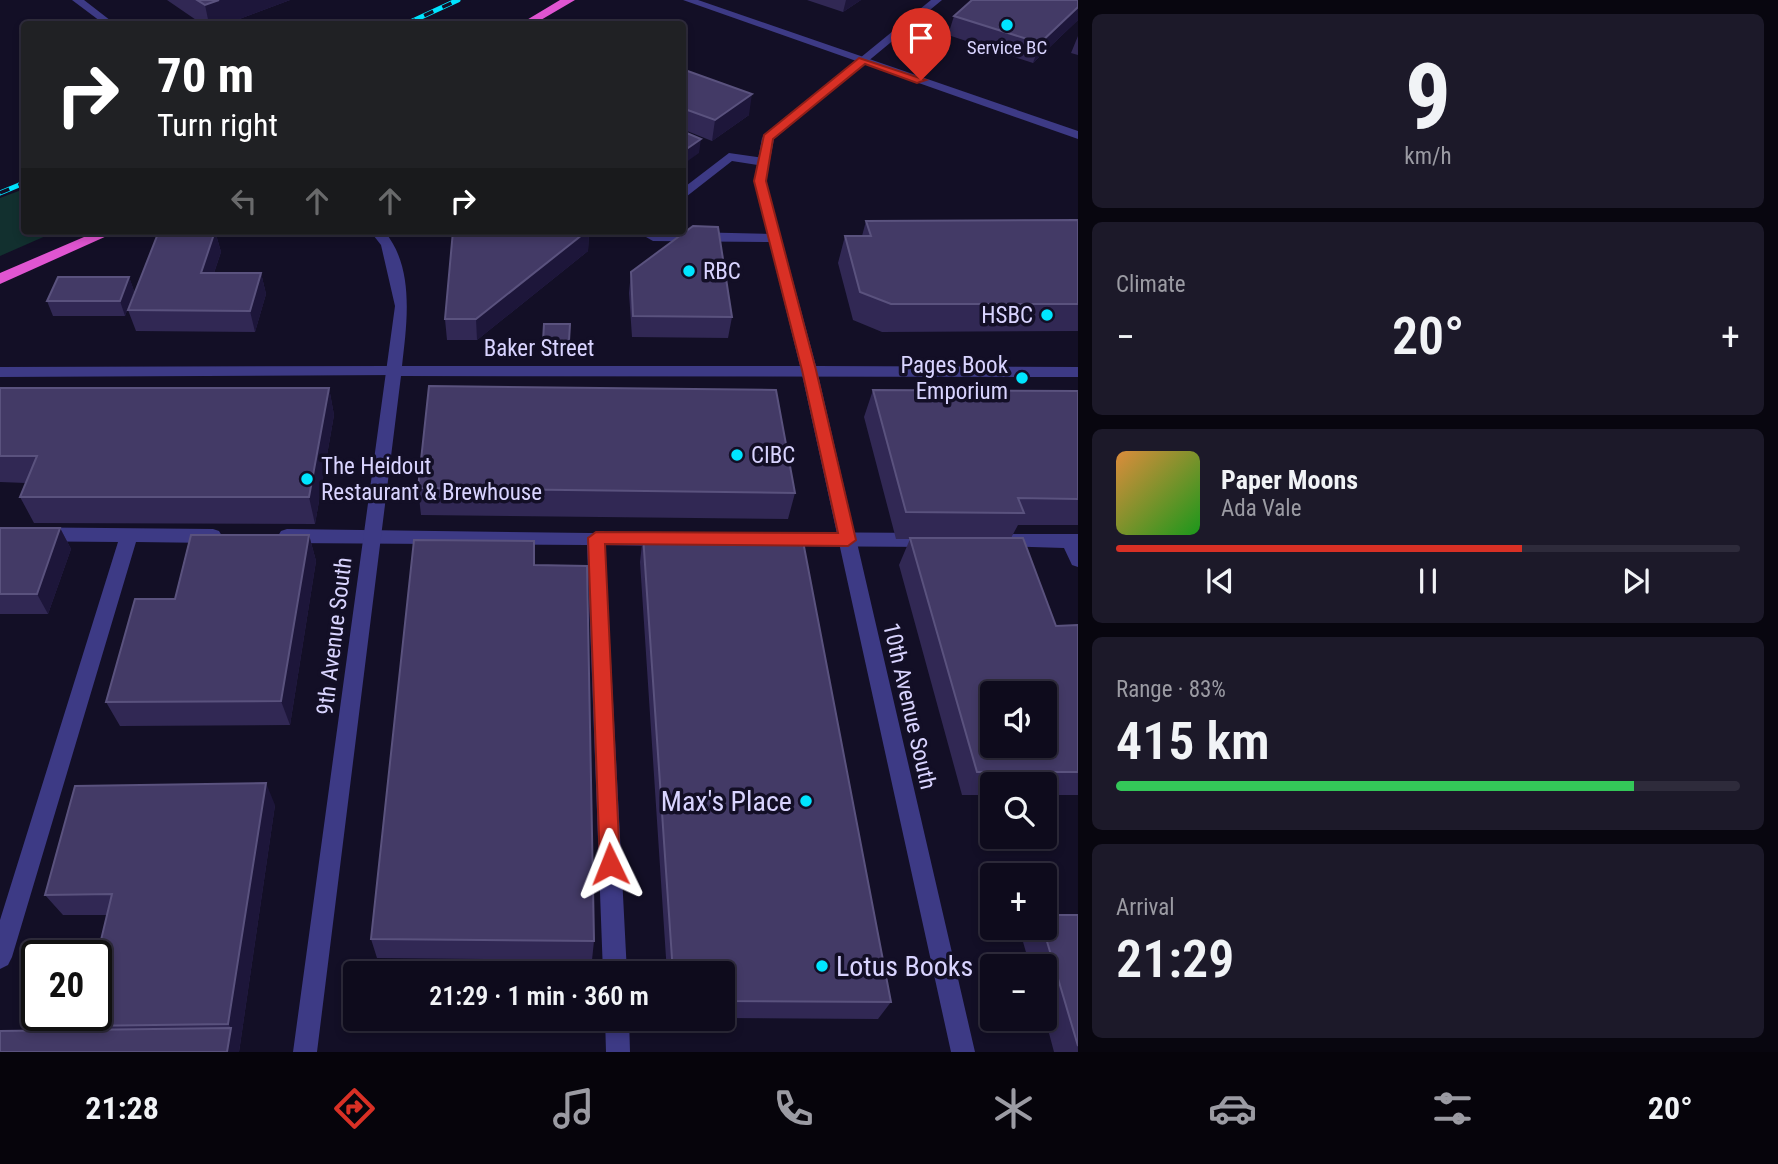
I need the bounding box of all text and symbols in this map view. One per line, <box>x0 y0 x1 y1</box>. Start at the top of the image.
pin <box>891 8 951 80</box>
marker: Service BC <box>999 17 1015 33</box>
icon: arrive <box>902 19 940 57</box>
place label: Service BC <box>967 36 1047 59</box>
text: 9 <box>1405 44 1451 150</box>
text: 70 m <box>157 47 254 104</box>
icon: right <box>42 49 133 140</box>
text: Turn right <box>157 106 278 144</box>
text: km/h <box>1404 143 1452 170</box>
icon: left <box>225 182 263 220</box>
icon: ahead <box>298 182 336 220</box>
icon: ahead <box>371 182 409 220</box>
icon: right <box>444 182 482 220</box>
place label: RBC <box>703 258 741 285</box>
marker: RBC <box>681 263 697 279</box>
text: Climate <box>1116 271 1186 298</box>
place label: HSBC <box>981 302 1033 329</box>
text: 20° <box>1392 306 1464 367</box>
marker: HSBC <box>1039 307 1055 323</box>
text: − <box>1116 315 1135 359</box>
text: + <box>1721 315 1740 359</box>
street label: Baker Street <box>484 335 594 362</box>
place label: Pages Book Emporium <box>900 352 1009 405</box>
marker: Pages Book Emporium <box>1014 370 1030 386</box>
place label: CIBC <box>751 442 795 469</box>
marker: CIBC <box>729 447 745 463</box>
place label: The Heidout Restaurant & Brewhouse <box>321 453 542 506</box>
text: Paper Moons <box>1221 465 1358 495</box>
marker: The Heidout Restaurant & Brewhouse <box>299 471 315 487</box>
text: Ada Vale <box>1221 495 1301 522</box>
street label: 9th Avenue South <box>311 556 358 716</box>
icon: previous <box>1201 562 1239 600</box>
icon: pause <box>1409 562 1447 600</box>
icon: next <box>1617 562 1655 600</box>
street label: 10th Avenue South <box>877 620 942 792</box>
text: Range · 83% <box>1116 676 1226 703</box>
map controls <box>980 681 1057 1031</box>
button: sound <box>980 681 1057 758</box>
text: 415 km <box>1116 711 1270 772</box>
button: search <box>980 772 1057 849</box>
place label: Max's Place <box>661 785 792 818</box>
marker: Max's Place <box>798 793 814 809</box>
position arrow <box>573 827 647 901</box>
button: + <box>980 863 1057 940</box>
text: Arrival <box>1116 894 1175 921</box>
text: 21:29 <box>1116 929 1234 990</box>
speed limit sign: 20 <box>21 940 112 1031</box>
place label: Lotus Books <box>836 950 973 983</box>
button: − <box>980 954 1057 1031</box>
marker: Lotus Books <box>814 958 830 974</box>
text: 21:29 · 1 min · 360 m <box>429 981 649 1011</box>
icon: directions <box>330 1084 379 1133</box>
icon: music <box>549 1084 598 1133</box>
icon: phone <box>769 1084 818 1133</box>
icon: climate <box>989 1084 1038 1133</box>
icon: car <box>1208 1084 1257 1133</box>
icon: filters <box>1428 1084 1477 1133</box>
text: 21:28 <box>85 1089 159 1127</box>
text: 20° <box>1648 1089 1693 1127</box>

